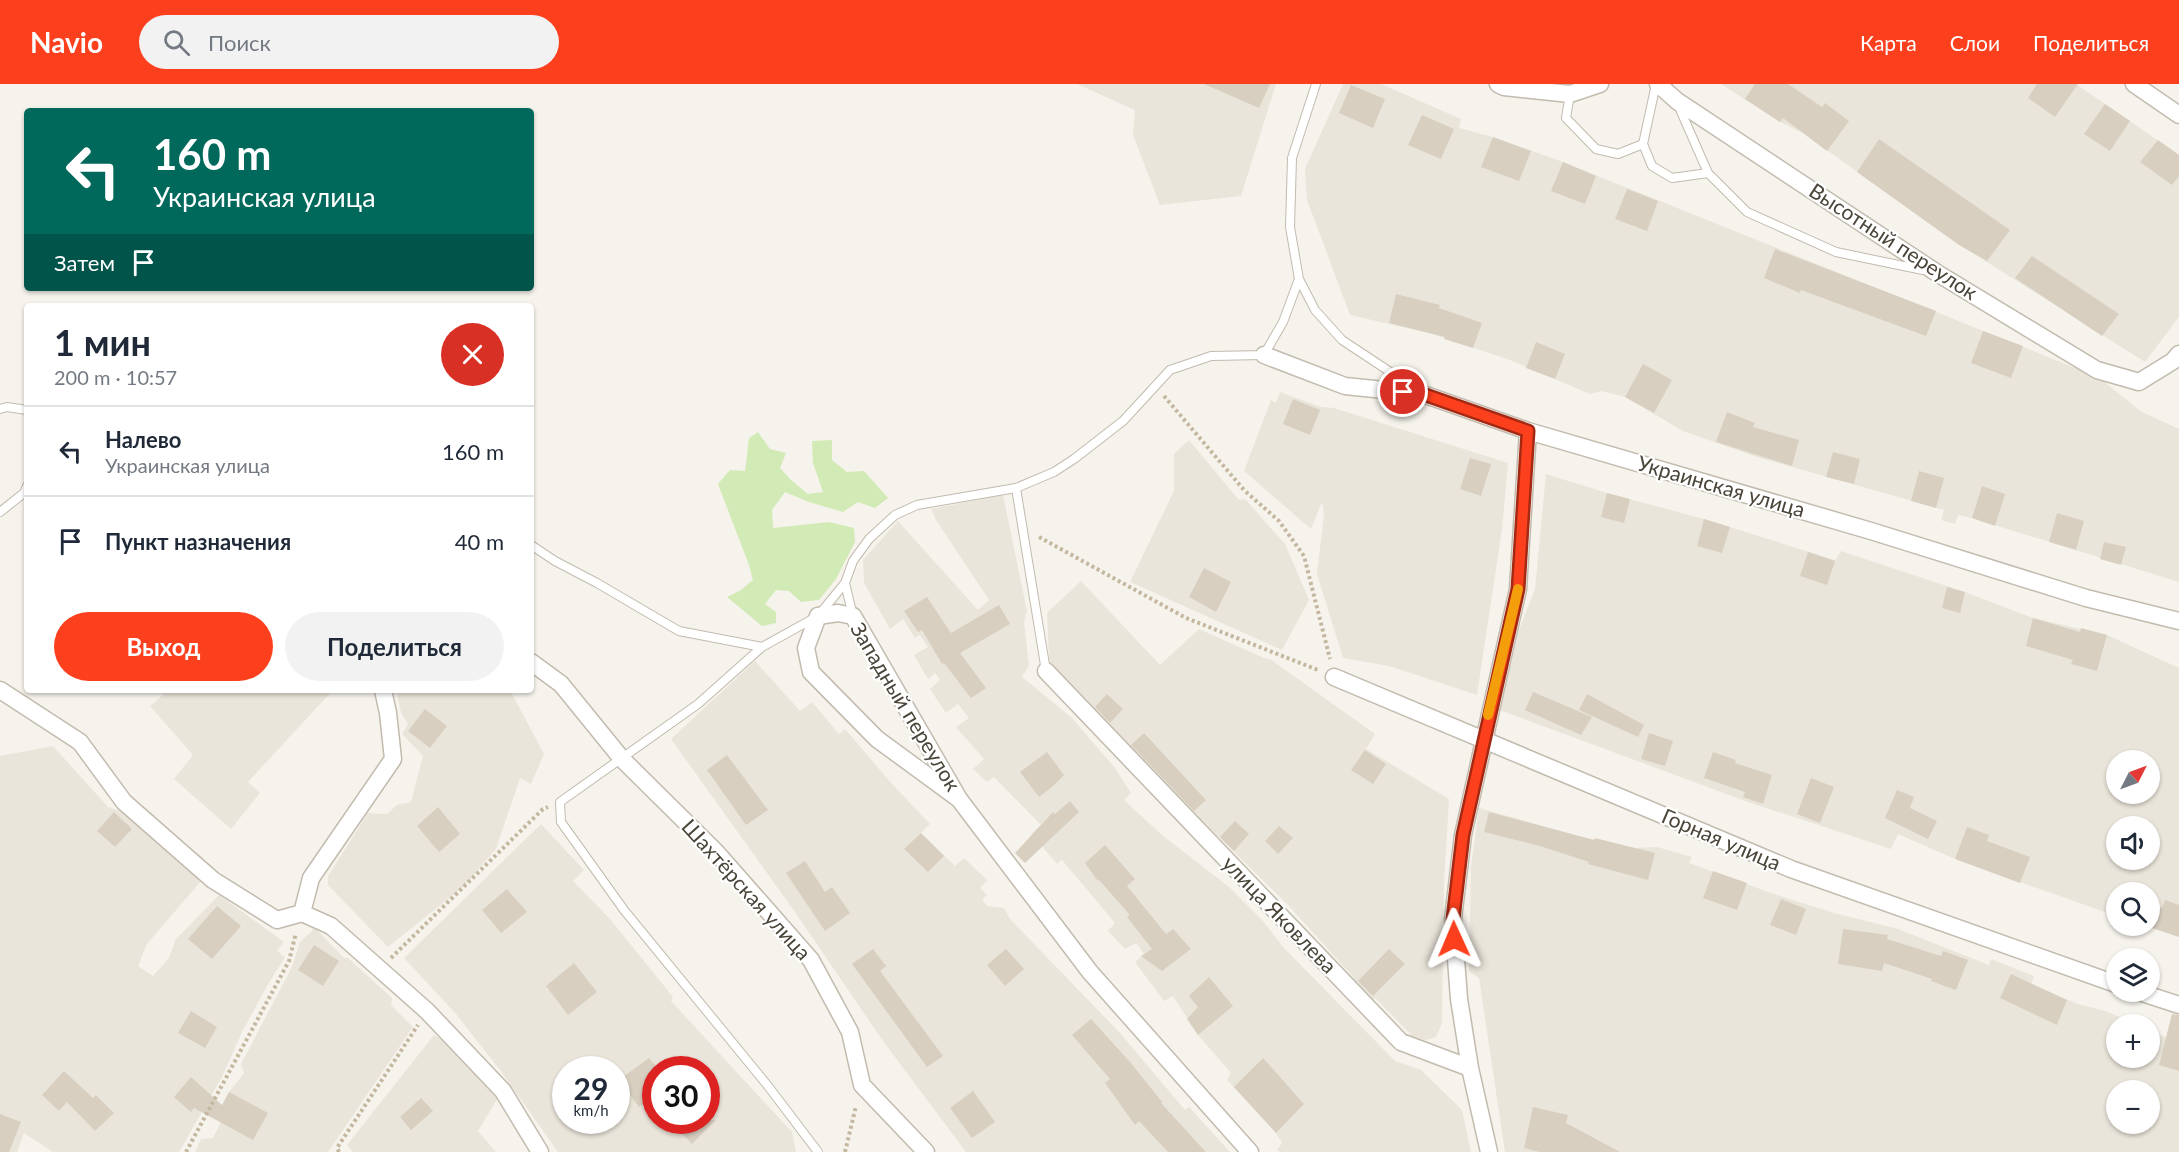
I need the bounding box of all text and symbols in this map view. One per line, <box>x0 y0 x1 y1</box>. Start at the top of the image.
search box <box>139 15 559 69</box>
text: Navio <box>30 25 103 59</box>
icon: search <box>160 26 193 59</box>
text: Поиск <box>208 29 271 56</box>
text: Карта <box>1860 30 1917 55</box>
text: Слои <box>1950 30 2000 55</box>
text: Поделиться <box>2033 30 2149 55</box>
text: 160 m <box>153 129 271 179</box>
icon: left <box>54 132 132 210</box>
street label: Высотный переулок <box>1805 177 1983 304</box>
text: Украинская улица <box>153 180 376 213</box>
icon: arrive <box>127 246 160 279</box>
text: Затем <box>54 249 115 276</box>
text: 1 мин <box>54 320 151 364</box>
button: close <box>441 323 504 386</box>
text: 200 m · 10:57 <box>54 365 177 389</box>
pin <box>1377 366 1428 417</box>
icon: arrive <box>1386 375 1419 408</box>
text: Налево <box>105 426 181 453</box>
icon: left <box>54 435 87 468</box>
text: 160 m <box>442 438 504 465</box>
street label: Украинская улица <box>1635 450 1808 521</box>
text: Украинская улица <box>105 453 270 477</box>
icon: arrive <box>54 525 87 558</box>
text: Пункт назначения <box>105 528 291 555</box>
text: 40 m <box>455 528 504 555</box>
button: Выход <box>54 612 273 681</box>
button: Поделиться <box>285 612 504 681</box>
street label: Западный переулок <box>846 617 967 795</box>
north arrow <box>2106 750 2160 804</box>
map controls <box>2106 750 2160 1134</box>
street label: Горная улица <box>1658 802 1785 875</box>
street label: Шахтёрская улица <box>677 814 817 964</box>
button: sound <box>2106 816 2160 870</box>
street label: улица Яковлева <box>1218 850 1342 978</box>
button: search <box>2106 882 2160 936</box>
position arrow <box>1422 907 1486 971</box>
button: layers <box>2106 948 2160 1002</box>
button: + <box>2106 1014 2160 1068</box>
speed limit sign: 30 <box>642 1056 720 1134</box>
text: 29 <box>574 1070 608 1106</box>
button: − <box>2106 1080 2160 1134</box>
text: km/h <box>573 1101 609 1119</box>

